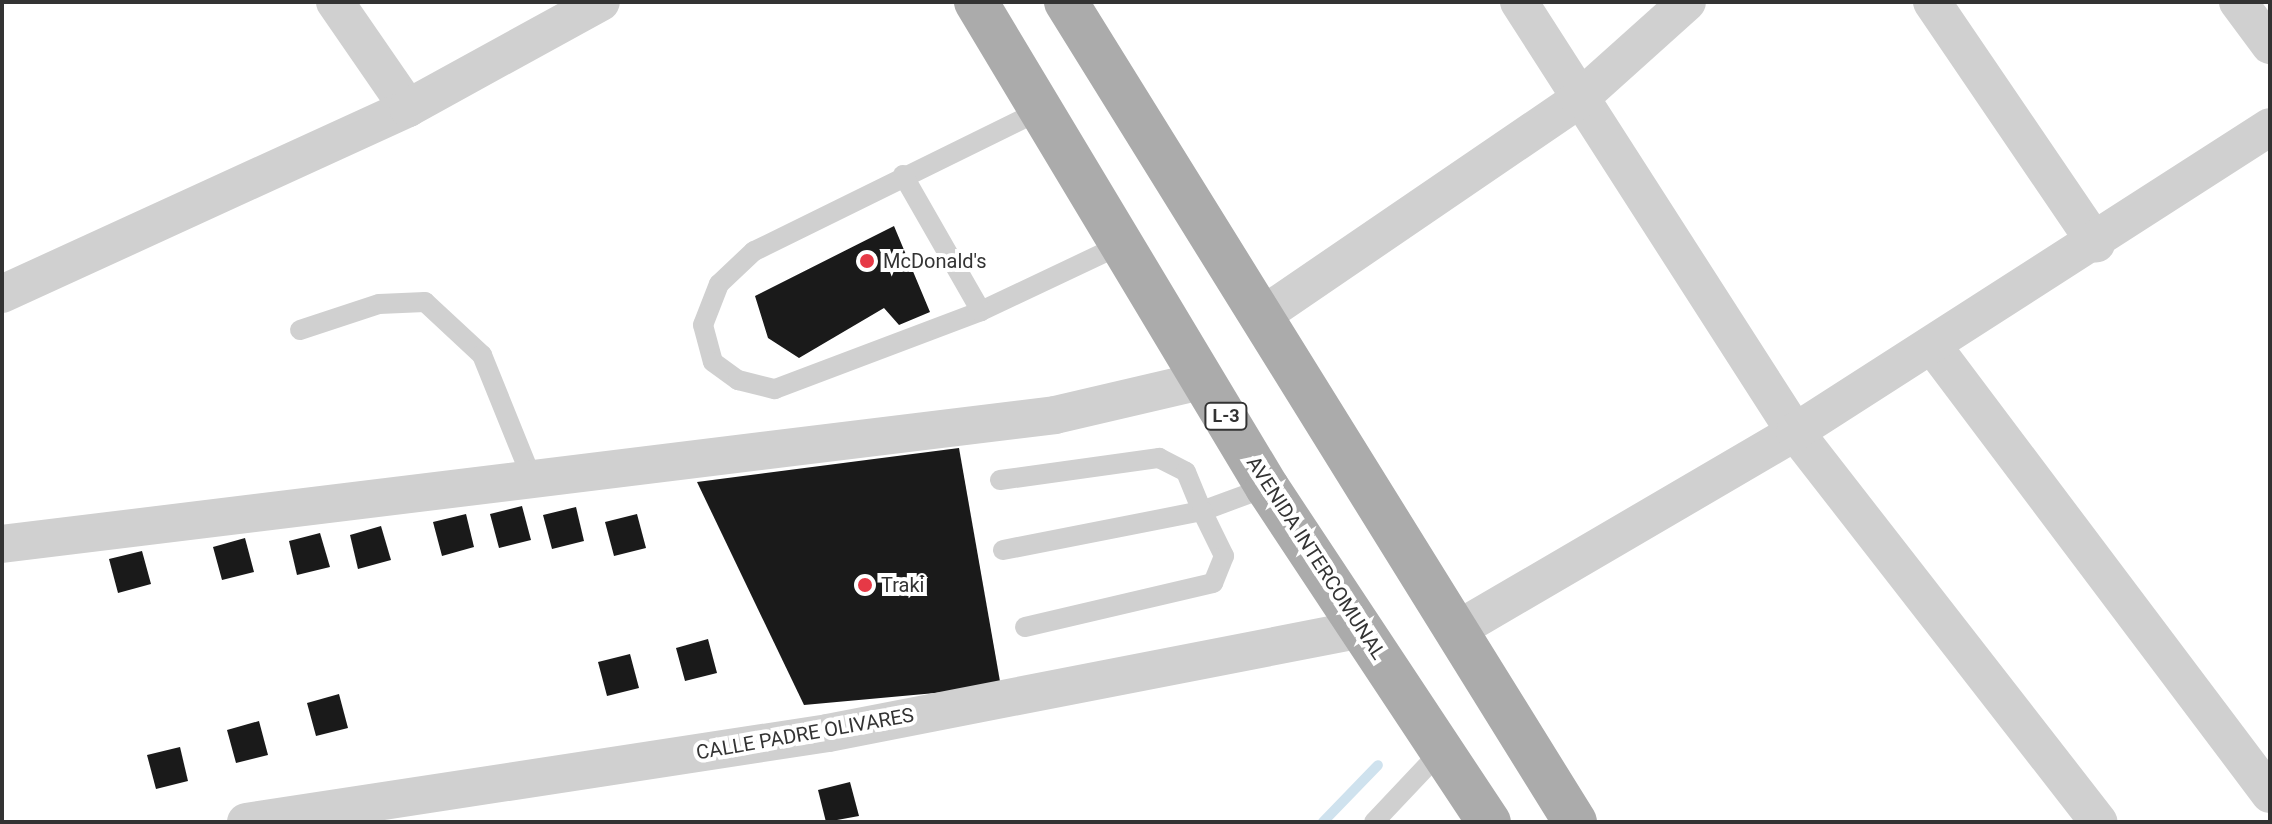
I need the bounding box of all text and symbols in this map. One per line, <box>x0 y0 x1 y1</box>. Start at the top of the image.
place label: McDonald's <box>883 249 987 273</box>
marker: McDonald's <box>858 252 876 270</box>
road number: L-3 <box>1204 402 1248 430</box>
street label: AVENIDA INTERCOMUNAL <box>1241 452 1391 664</box>
place label: Traki <box>881 573 924 597</box>
marker: Traki <box>856 576 874 594</box>
street label: CALLE PADRE OLIVARES <box>694 703 916 765</box>

